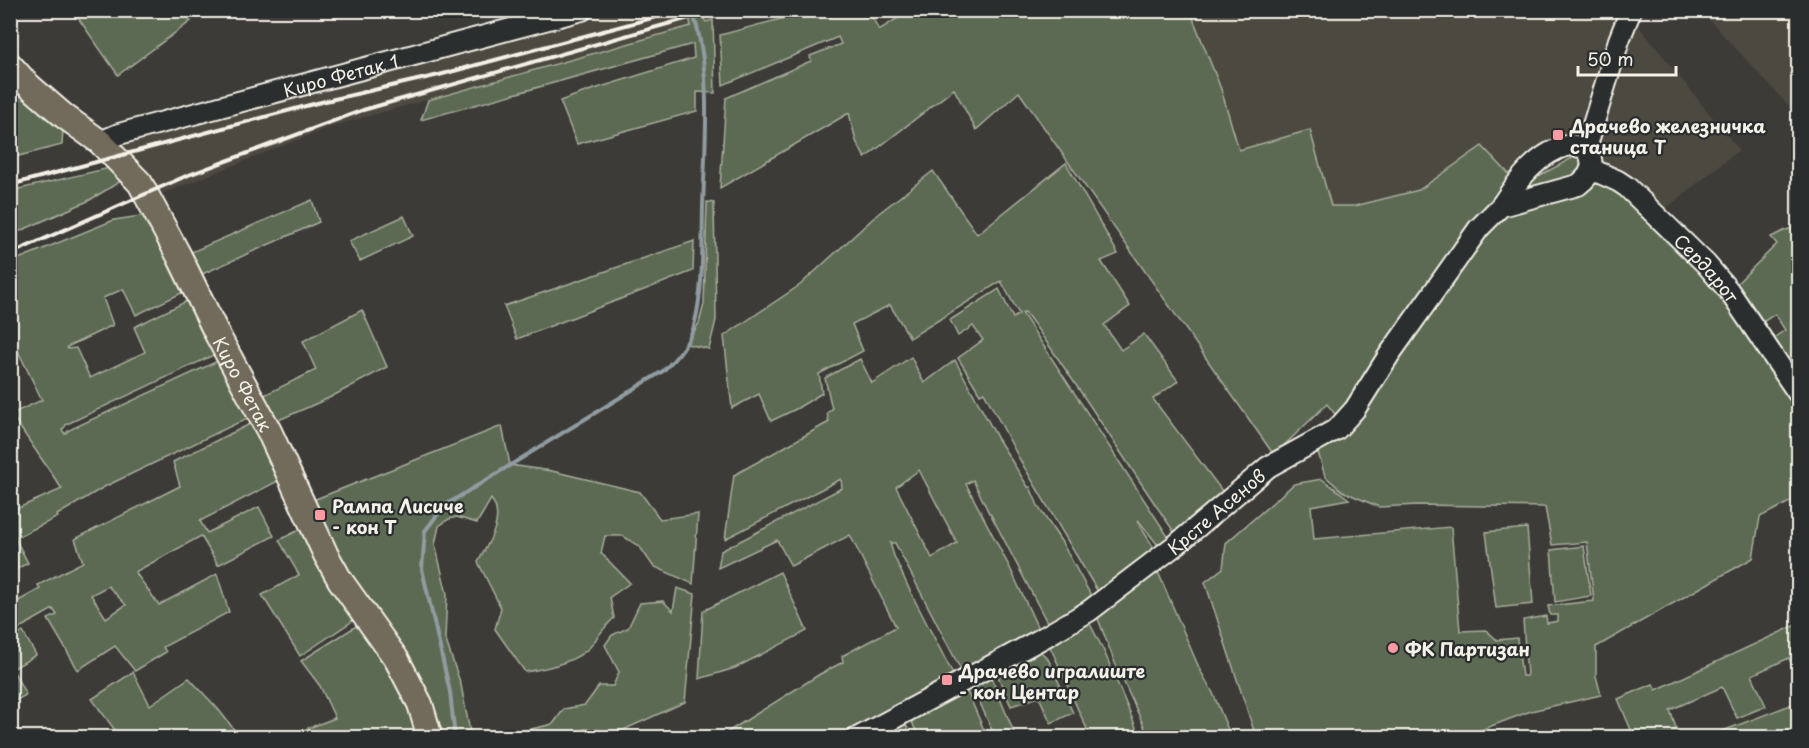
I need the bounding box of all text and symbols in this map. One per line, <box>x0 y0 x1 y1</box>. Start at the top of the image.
scale bar <box>1578 39 1676 77</box>
text: 50 m <box>1587 45 1634 72</box>
street label: Киро Фетак 1 <box>280 46 401 103</box>
place label: Драчево железничка станица Т <box>1569 112 1766 160</box>
marker: Драчево железничка станица Т <box>1551 128 1565 142</box>
street label: Сердарот <box>1668 227 1746 308</box>
street label: Киро Фетак <box>207 331 280 436</box>
street label: Крсте Асенов <box>1161 462 1271 561</box>
place label: Рампа Лисиче - кон Т <box>332 492 464 540</box>
marker: Рампа Лисиче - кон Т <box>313 508 327 522</box>
place label: ФК Партизан <box>1405 635 1530 662</box>
marker: ФК Партизан <box>1386 641 1400 655</box>
place label: Драчево игралиште - кон Центар <box>958 657 1146 705</box>
marker: Драчево игралиште - кон Центар <box>940 673 954 687</box>

